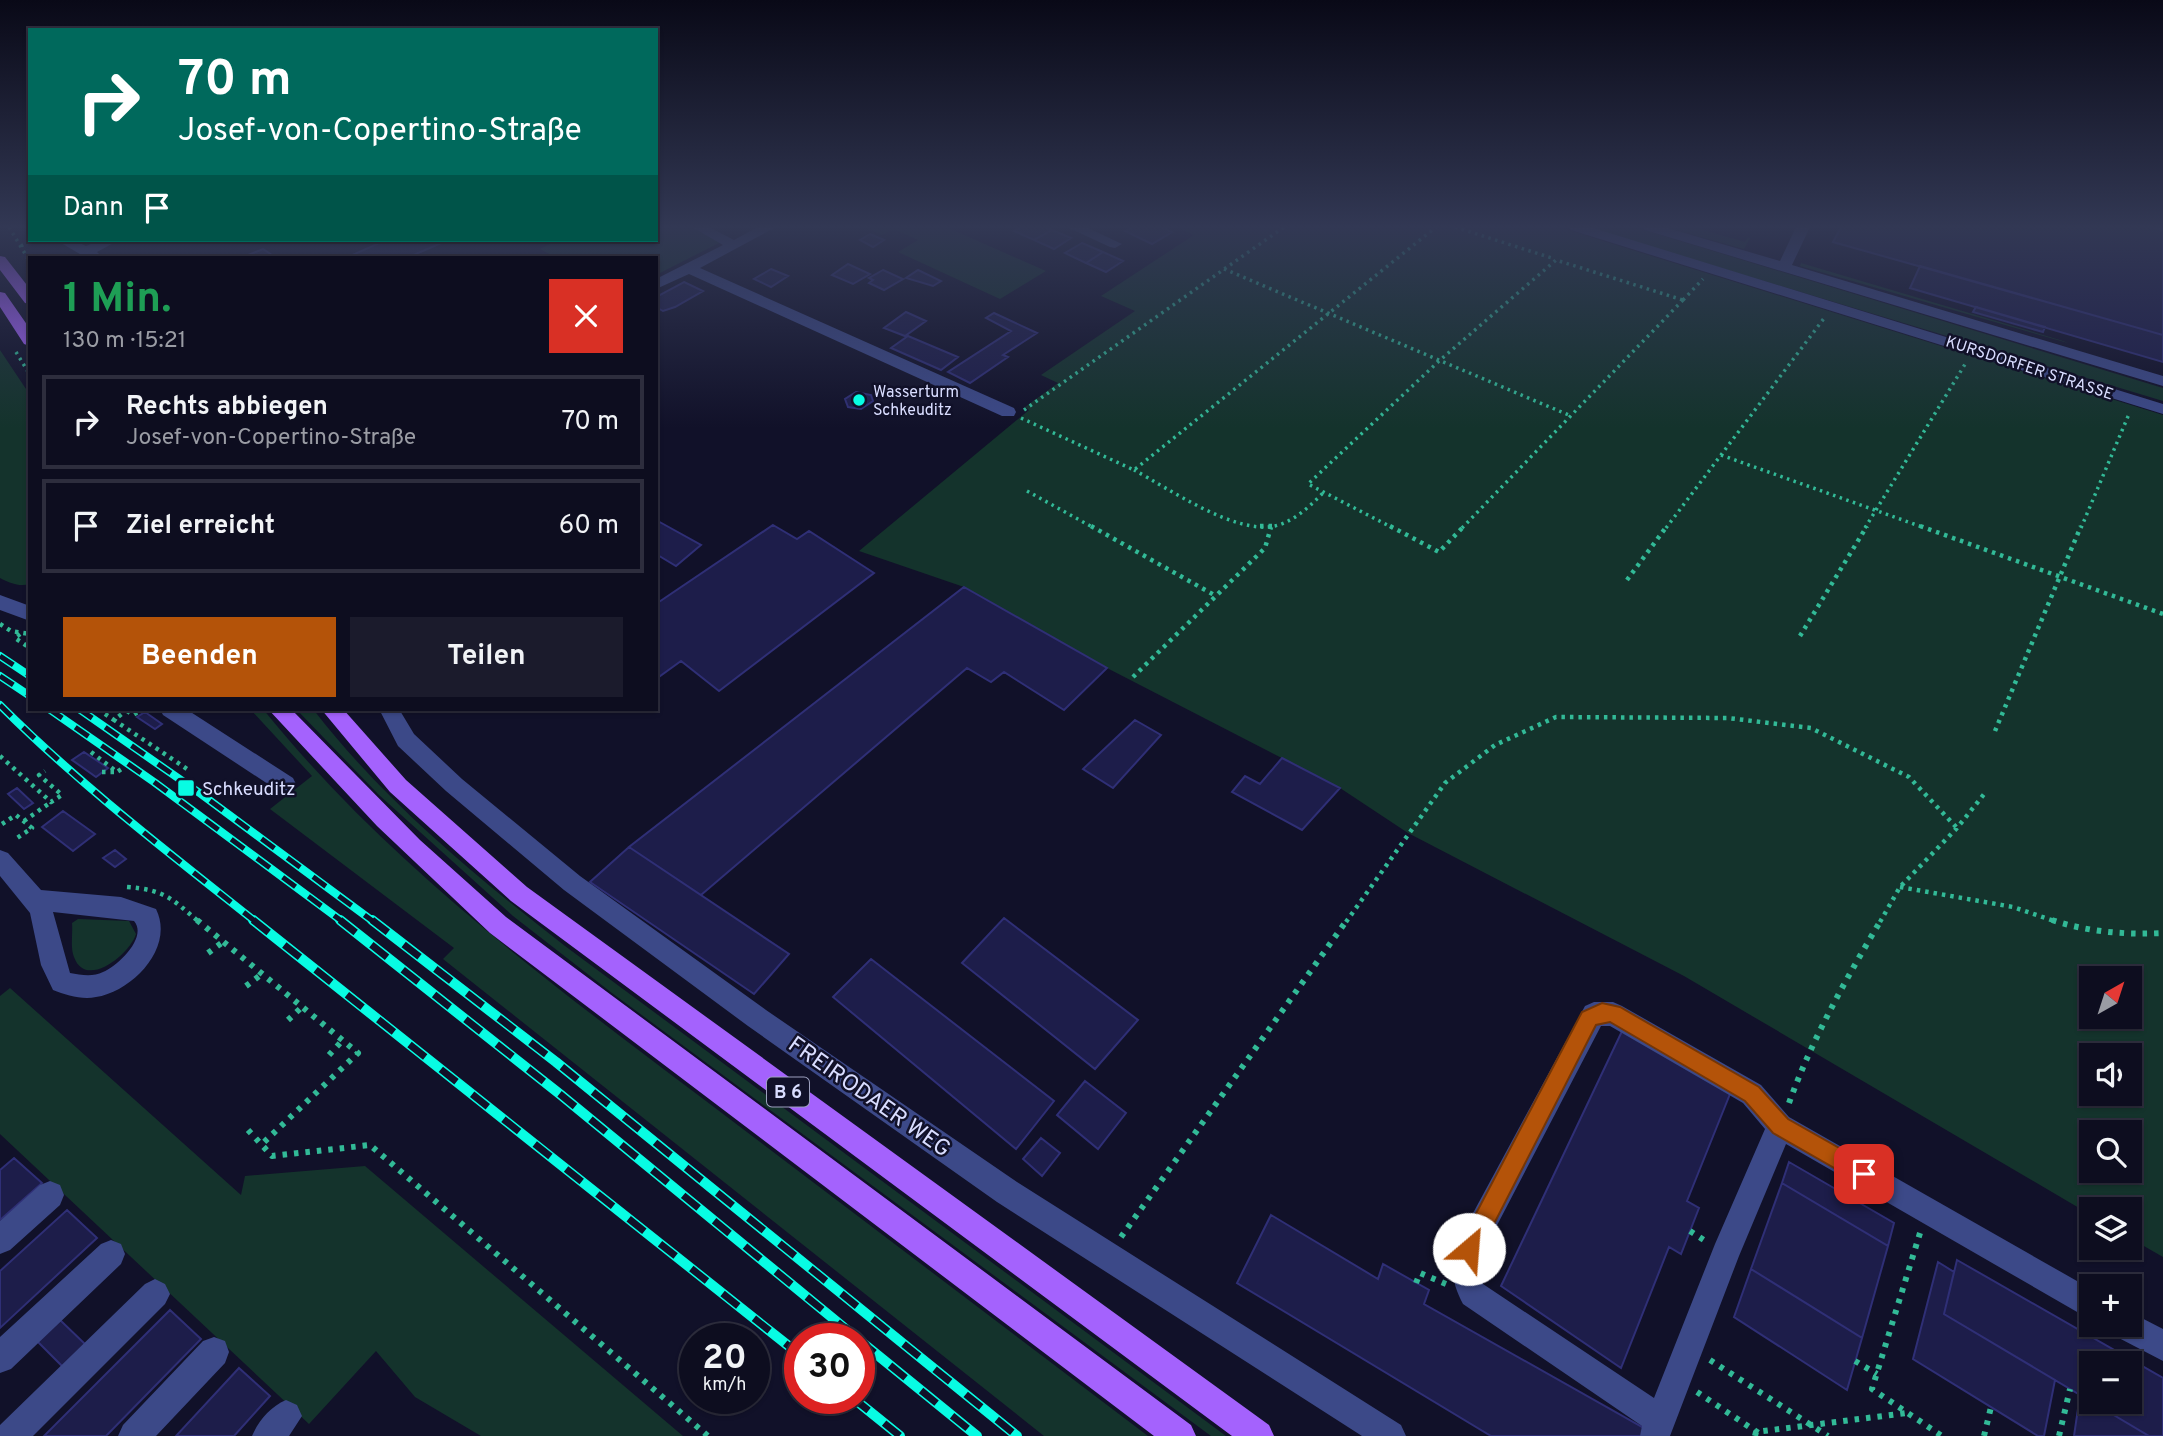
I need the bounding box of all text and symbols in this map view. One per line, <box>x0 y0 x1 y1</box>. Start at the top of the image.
text: 70 m <box>178 51 292 113</box>
icon: right <box>63 56 154 147</box>
text: Josef-von-Copertino-Straße <box>178 112 582 152</box>
icon: arrive <box>138 189 176 227</box>
text: Dann <box>63 192 124 225</box>
text: 1 Min. <box>63 274 172 327</box>
button: close <box>549 279 623 353</box>
text: 130 m · 15:21 <box>63 327 186 356</box>
street label: KURSDORFER STRASSE <box>1943 332 2116 405</box>
place label: Wasserturm Schkeuditz <box>873 383 959 421</box>
text: Rechts abbiegen <box>126 391 328 424</box>
marker: Wasserturm Schkeuditz <box>851 392 867 408</box>
icon: right <box>67 403 105 441</box>
text: 70 m <box>561 406 619 439</box>
text: Josef-von-Copertino-Straße <box>126 424 416 453</box>
icon: arrive <box>67 507 105 545</box>
text: Ziel erreicht <box>126 510 275 543</box>
text: 60 m <box>559 510 619 543</box>
button: Beenden <box>63 617 336 697</box>
button: Teilen <box>350 617 623 697</box>
marker: Schkeuditz <box>176 778 196 798</box>
place label: Schkeuditz <box>202 778 296 802</box>
north arrow <box>2079 966 2142 1029</box>
map controls <box>2079 966 2142 1414</box>
street label: FREIRODAER WEG <box>782 1031 955 1165</box>
button: sound <box>2079 1043 2142 1106</box>
road number: B 6 <box>767 1078 809 1106</box>
button: search <box>2079 1120 2142 1183</box>
pin <box>1834 1144 1894 1204</box>
icon: arrive <box>1845 1155 1883 1193</box>
button: layers <box>2079 1197 2142 1260</box>
position arrow <box>1432 1212 1506 1286</box>
button: + <box>2079 1274 2142 1337</box>
speed limit sign: 30 <box>784 1323 875 1414</box>
text: 20 <box>702 1337 747 1381</box>
button: − <box>2079 1351 2142 1414</box>
text: km/h <box>703 1374 746 1397</box>

